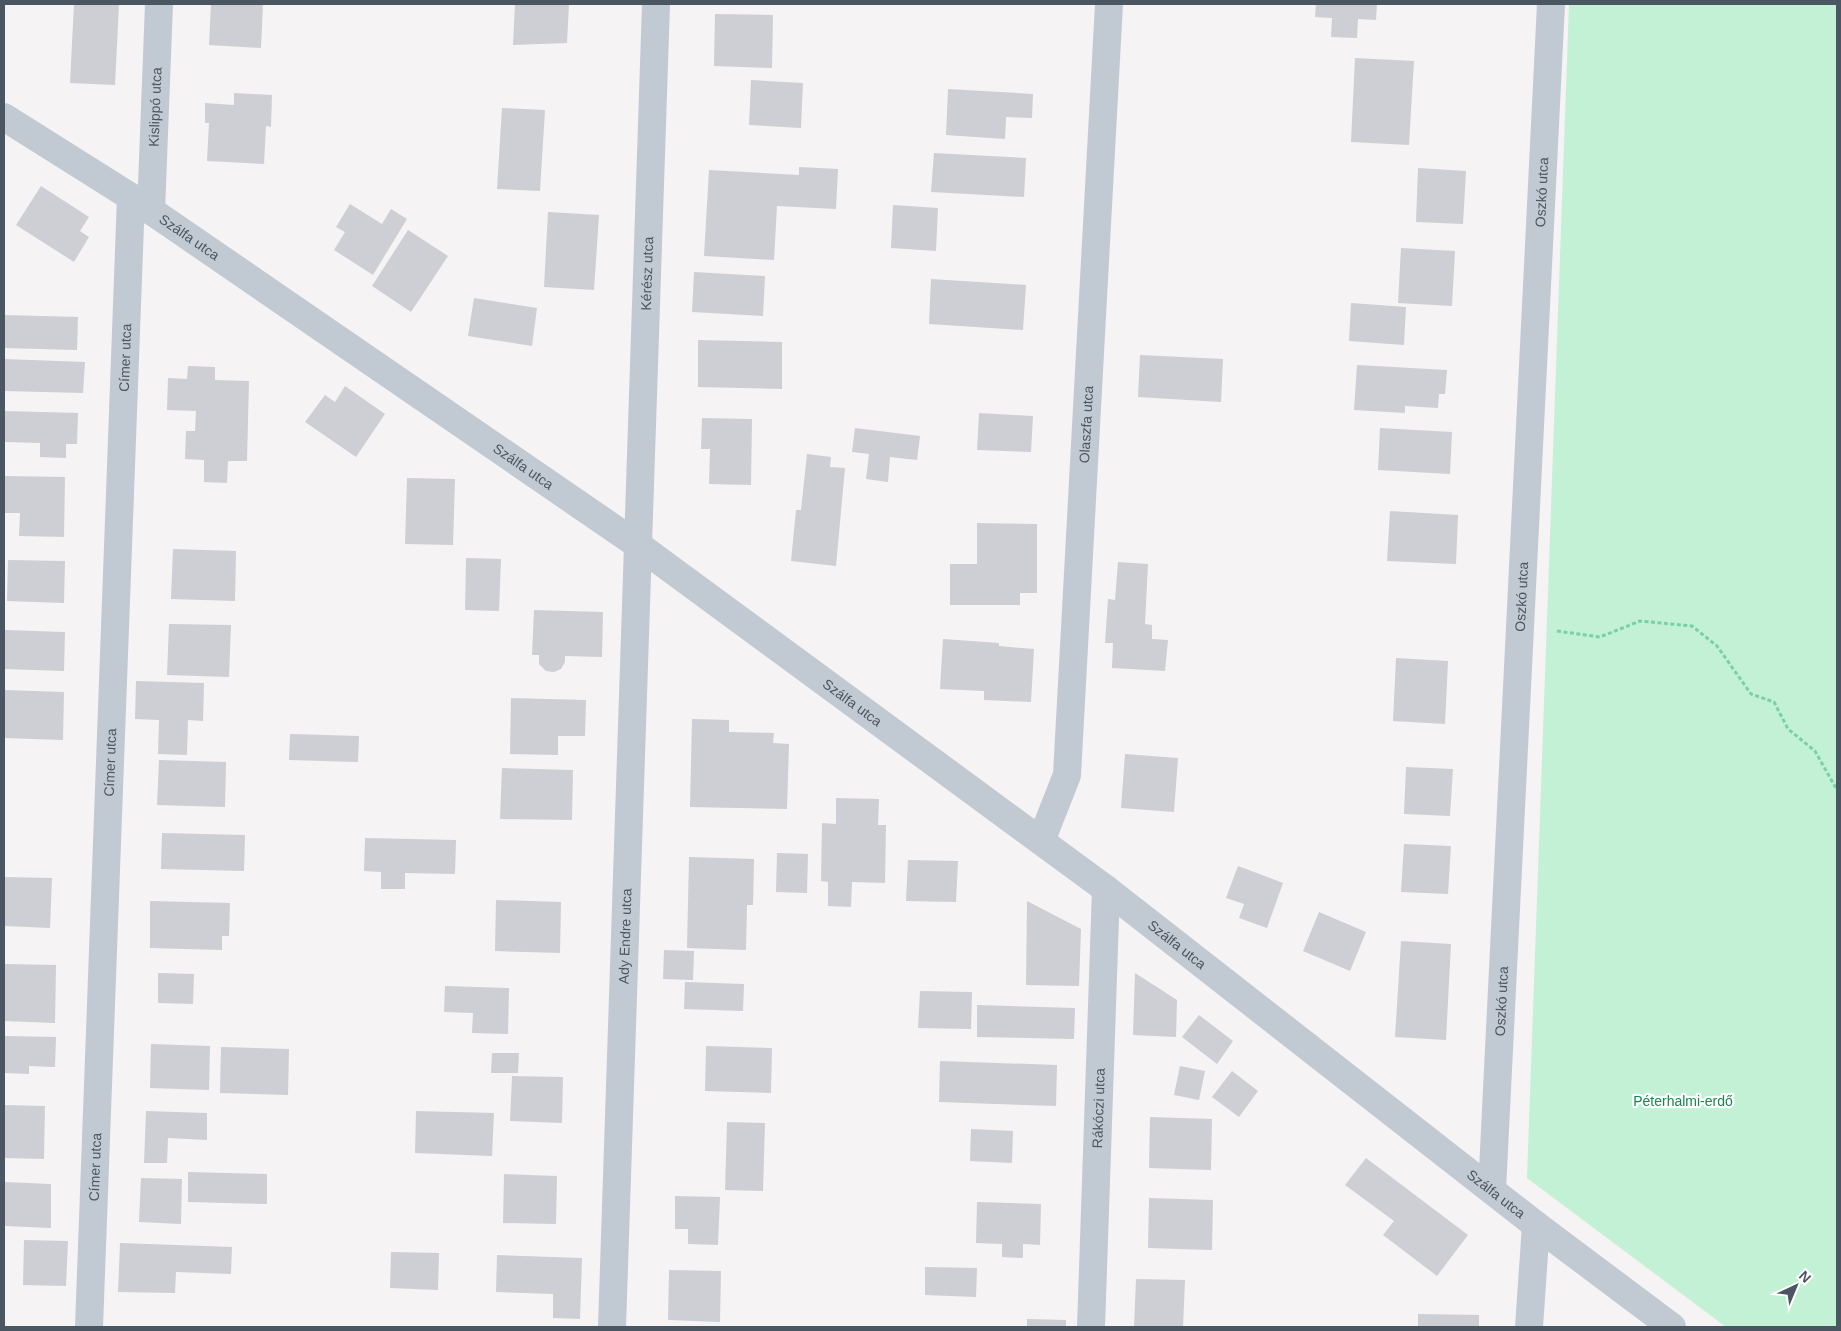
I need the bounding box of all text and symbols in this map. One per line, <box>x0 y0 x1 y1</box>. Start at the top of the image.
street label: Kislippó utca <box>145 67 165 147</box>
street label: Oszkó utca <box>1532 157 1551 228</box>
street label: Szálfa utca <box>156 211 223 263</box>
street label: Kérész utca <box>638 236 656 311</box>
street label: Címer utca <box>116 323 134 392</box>
street label: Olaszfa utca <box>1076 385 1096 464</box>
street label: Szálfa utca <box>490 440 557 493</box>
street label: Oszkó utca <box>1512 561 1531 632</box>
street label: Szálfa utca <box>820 676 885 730</box>
street label: Címer utca <box>101 728 119 797</box>
street label: Ady Endre utca <box>615 888 635 984</box>
street label: Szálfa utca <box>1145 917 1209 972</box>
street label: Oszkó utca <box>1492 966 1511 1037</box>
street label: Rákóczi utca <box>1089 1068 1108 1148</box>
park label: Péterhalmi-erdő <box>1633 1093 1733 1109</box>
street label: Címer utca <box>86 1132 104 1202</box>
street label: Szálfa utca <box>1464 1166 1529 1222</box>
north arrow <box>1771 1261 1821 1311</box>
text: N <box>1796 1267 1814 1286</box>

